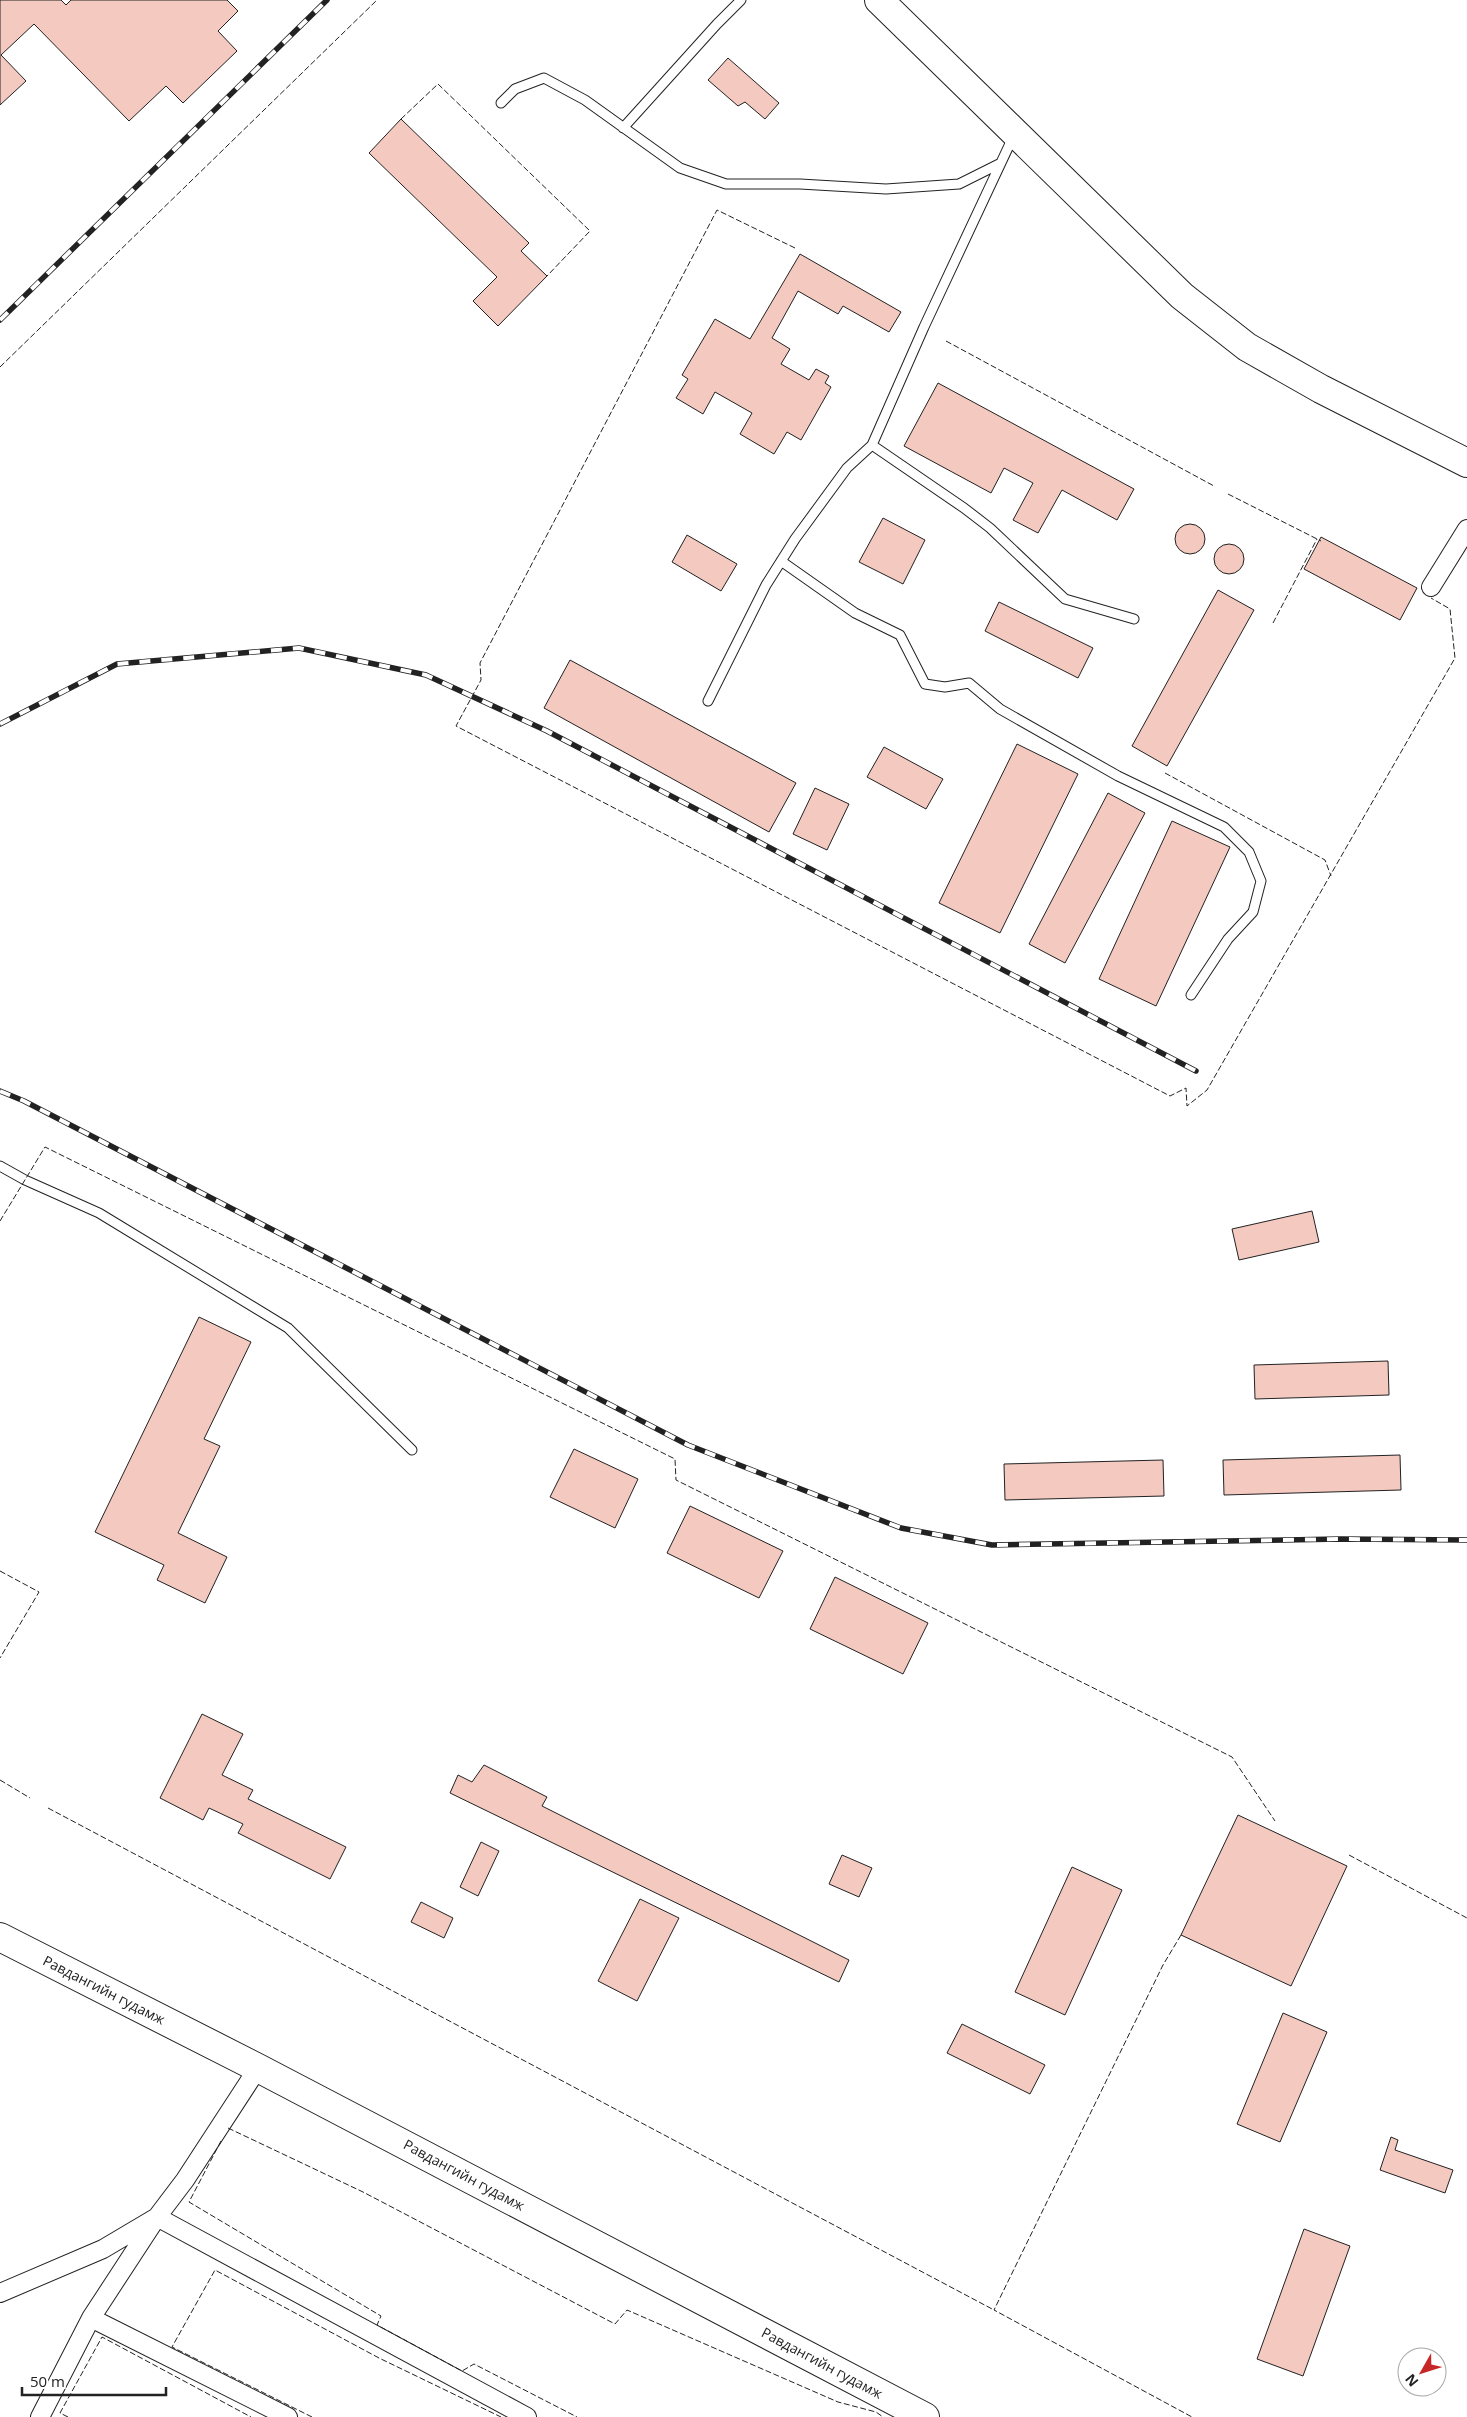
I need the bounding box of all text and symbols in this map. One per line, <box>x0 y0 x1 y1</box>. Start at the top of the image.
street label: Равдангийн гудамж <box>40 1951 169 2029</box>
street label: Равдангийн гудамж <box>400 2135 529 2215</box>
street label: Равдангийн гудамж <box>758 2323 887 2403</box>
north arrow <box>1397 2347 1447 2397</box>
scale bar <box>22 2364 166 2396</box>
text: N <box>1401 2370 1422 2391</box>
text: 50 m <box>30 2371 65 2391</box>

